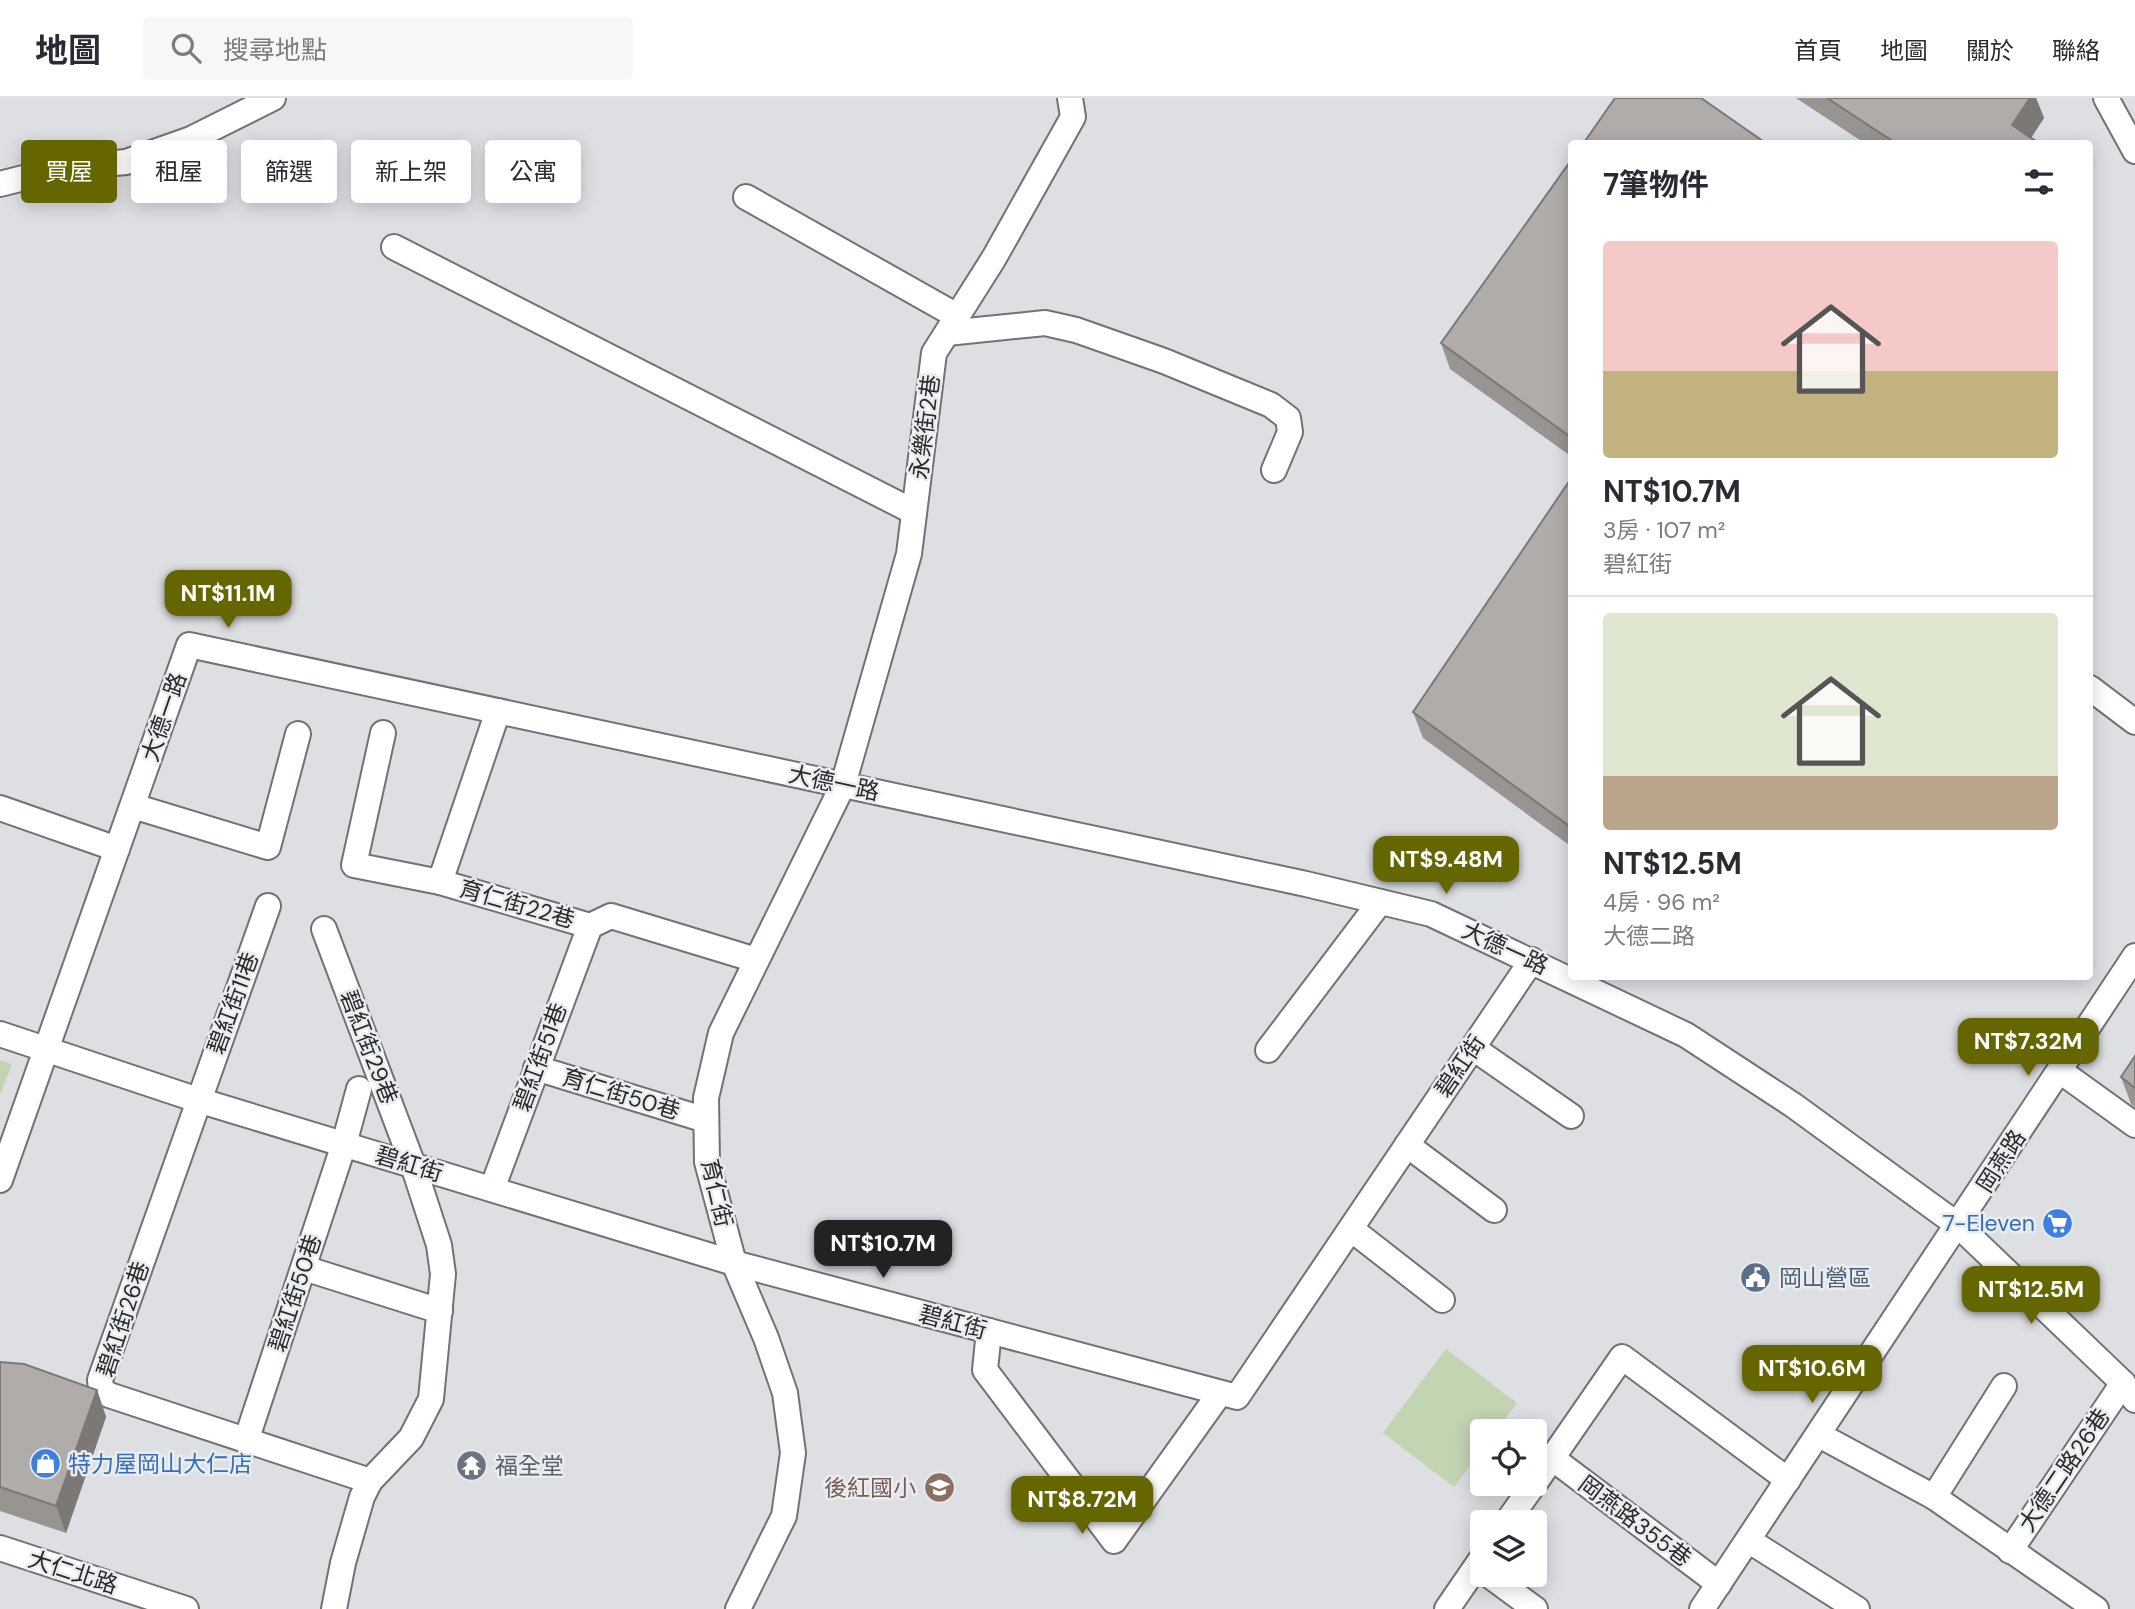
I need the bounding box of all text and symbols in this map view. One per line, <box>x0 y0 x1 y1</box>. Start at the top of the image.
search box <box>143 17 633 80</box>
text: 地圖 <box>35 29 101 72</box>
icon: search <box>167 29 205 67</box>
text: 搜尋地點 <box>223 33 327 67</box>
text: 首頁 <box>1794 35 1842 66</box>
text: 地圖 <box>1880 35 1928 66</box>
text: 關於 <box>1966 35 2014 66</box>
text: 聯絡 <box>2052 35 2100 66</box>
chip: 買屋 <box>21 140 117 203</box>
chip: 租屋 <box>131 140 227 203</box>
chip: 篩選 <box>241 140 337 203</box>
chip: 新上架 <box>351 140 471 203</box>
chip: 公寓 <box>485 140 581 203</box>
icon: filters <box>2020 163 2058 201</box>
text: 7筆物件 <box>1603 165 1709 204</box>
icon: home <box>1768 286 1894 412</box>
street label: 永樂街2巷 <box>904 373 946 481</box>
text: NT$10.7M <box>1603 472 1741 511</box>
text: 3房 · 107 m² <box>1603 515 1725 545</box>
text: 碧紅街 <box>1603 549 1672 579</box>
pin: NT$11.1M <box>156 570 300 630</box>
text: NT$11.1M <box>181 578 275 608</box>
icon: home <box>1768 658 1894 784</box>
street label: 大德一路 <box>135 669 193 765</box>
street label: 大德一路 <box>786 759 882 807</box>
pin: NT$9.48M <box>1374 836 1518 896</box>
text: NT$9.48M <box>1389 844 1503 874</box>
text: NT$12.5M <box>1603 844 1742 883</box>
street label: 育仁街22巷 <box>456 873 578 935</box>
text: 4房 · 96 m² <box>1603 887 1720 917</box>
street label: 大德一路 <box>1457 915 1553 981</box>
text: 大德二路 <box>1603 921 1695 951</box>
street label: 碧紅街11巷 <box>201 948 265 1058</box>
street label: 碧紅街29巷 <box>334 986 404 1108</box>
street label: 碧紅街51巷 <box>507 999 573 1115</box>
pin: NT$7.32M <box>1956 1018 2100 1078</box>
text: NT$7.32M <box>1974 1026 2082 1056</box>
street label: 碧紅街 <box>1428 1029 1492 1103</box>
street label: 育仁街50巷 <box>558 1062 684 1126</box>
street label: 岡燕路 <box>1970 1124 2032 1198</box>
street label: 碧紅街 <box>372 1140 446 1188</box>
street label: 育仁街 <box>695 1156 739 1230</box>
supermarket icon: 7-Eleven <box>2041 1206 2075 1240</box>
place label: 7-Eleven <box>1943 1208 2035 1238</box>
pin: NT$10.7M <box>811 1220 955 1280</box>
text: NT$10.7M <box>830 1228 936 1258</box>
street label: 碧紅街50巷 <box>262 1230 328 1356</box>
street label: 碧紅街26巷 <box>90 1257 156 1381</box>
public building icon: 岡山營區 <box>1739 1261 1773 1295</box>
place label: 岡山營區 <box>1779 1263 1871 1293</box>
pin: NT$12.5M <box>1959 1266 2103 1326</box>
text: NT$12.5M <box>1978 1274 2084 1304</box>
street label: 碧紅街 <box>916 1299 990 1345</box>
pin: NT$10.6M <box>1740 1346 1884 1405</box>
text: NT$10.6M <box>1758 1353 1866 1383</box>
street label: 大德二路26巷 <box>2012 1402 2116 1538</box>
map controls <box>1470 1419 1547 1587</box>
button: locate <box>1470 1419 1547 1496</box>
shop icon: 特力屋岡山大仁店 <box>28 1447 62 1481</box>
place label: 特力屋岡山大仁店 <box>68 1449 252 1479</box>
temple icon: 福全堂 <box>455 1449 489 1483</box>
place label: 福全堂 <box>495 1451 564 1481</box>
street label: 岡燕路355巷 <box>1573 1469 1697 1573</box>
school or university icon: 後紅國小 <box>922 1471 956 1505</box>
place label: 後紅國小 <box>824 1473 916 1503</box>
pin: NT$8.72M <box>1010 1476 1154 1536</box>
text: NT$8.72M <box>1027 1484 1137 1514</box>
button: layers <box>1470 1510 1547 1587</box>
street label: 大仁北路 <box>25 1544 121 1600</box>

